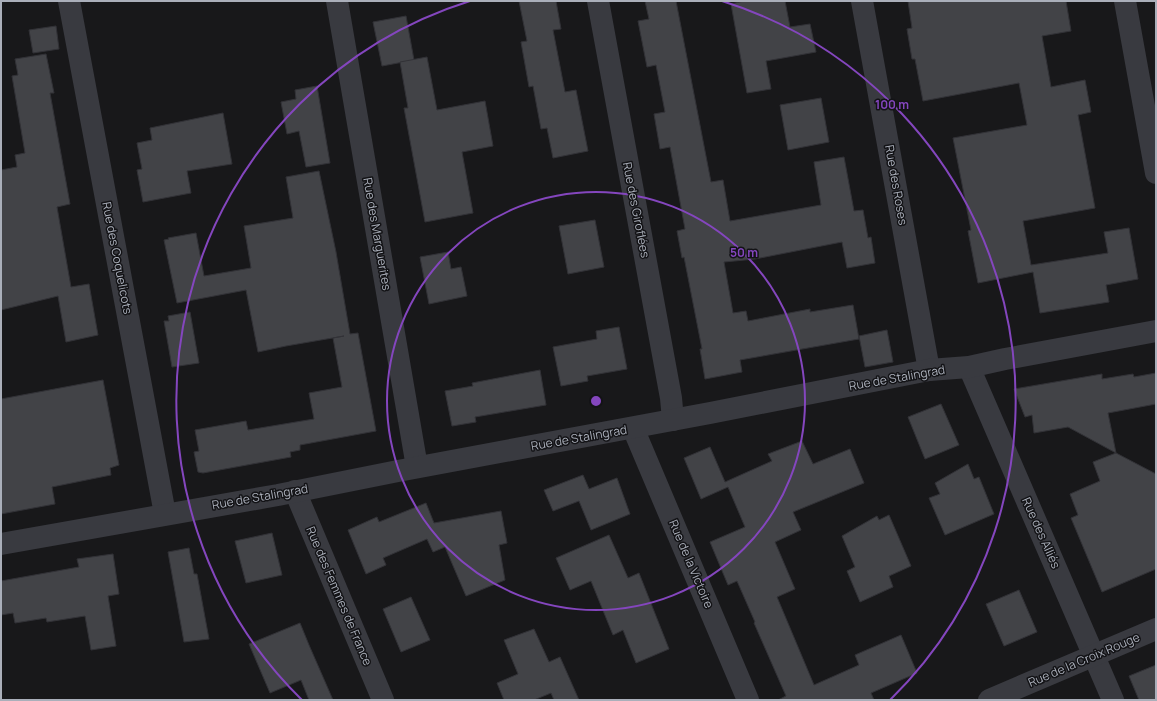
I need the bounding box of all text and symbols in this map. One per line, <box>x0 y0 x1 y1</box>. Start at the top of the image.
text: 100 m <box>875 96 909 113</box>
street label: Rue des Roses <box>881 143 912 226</box>
street label: Rue des Giroflées <box>619 161 654 259</box>
street label: Rue des Marguerites <box>359 176 396 292</box>
street label: Rue des Coquelicots <box>98 200 137 316</box>
text: 50 m <box>730 244 758 261</box>
street label: Rue de Stalingrad <box>848 361 946 394</box>
centre of rings <box>589 394 603 408</box>
street label: Rue de Stalingrad <box>530 421 628 454</box>
street label: Rue de Stalingrad <box>211 480 309 513</box>
street label: Rue des Alliés <box>1018 495 1065 571</box>
street label: Rue de la Victoire <box>665 517 718 611</box>
street label: Rue des Femmes de France <box>302 524 377 668</box>
street label: Rue de la Croix Rouge <box>1025 628 1142 691</box>

